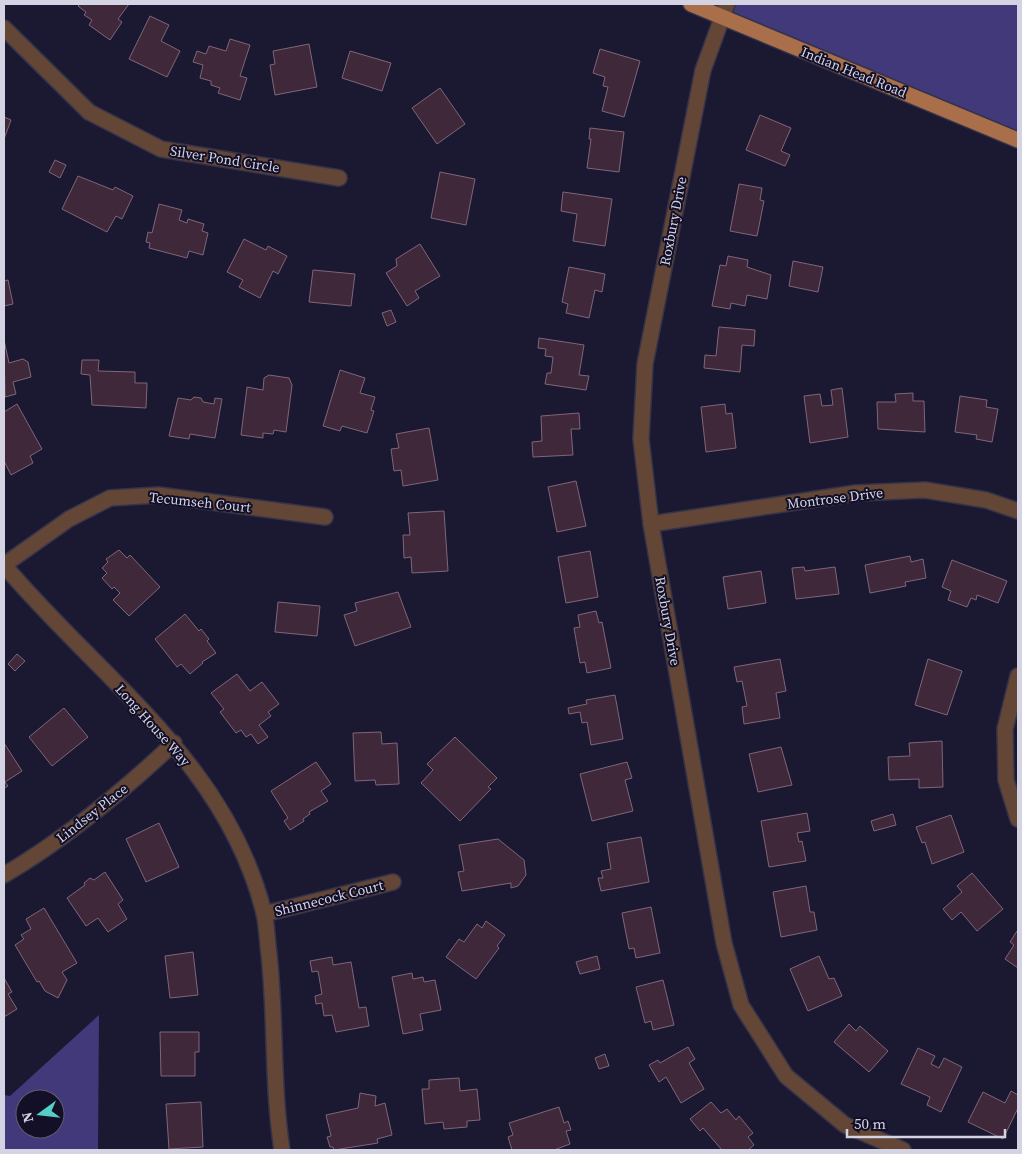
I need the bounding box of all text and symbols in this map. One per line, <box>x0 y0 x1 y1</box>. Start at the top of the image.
street label: Indian Head Road <box>798 42 910 102</box>
street label: Silver Pond Circle <box>169 140 281 178</box>
street label: Roxbury Drive <box>655 175 691 267</box>
street label: Montrose Drive <box>786 482 884 514</box>
street label: Tecumseh Court <box>148 487 252 517</box>
street label: Roxbury Drive <box>650 575 686 667</box>
street label: Long House Way <box>111 680 196 771</box>
street label: Lindsey Place <box>52 779 132 847</box>
street label: Shinnecock Court <box>273 875 386 921</box>
north arrow <box>15 1089 65 1139</box>
scale bar <box>847 1106 1004 1138</box>
text: N <box>16 1110 38 1125</box>
text: 50 m <box>854 1113 886 1134</box>

